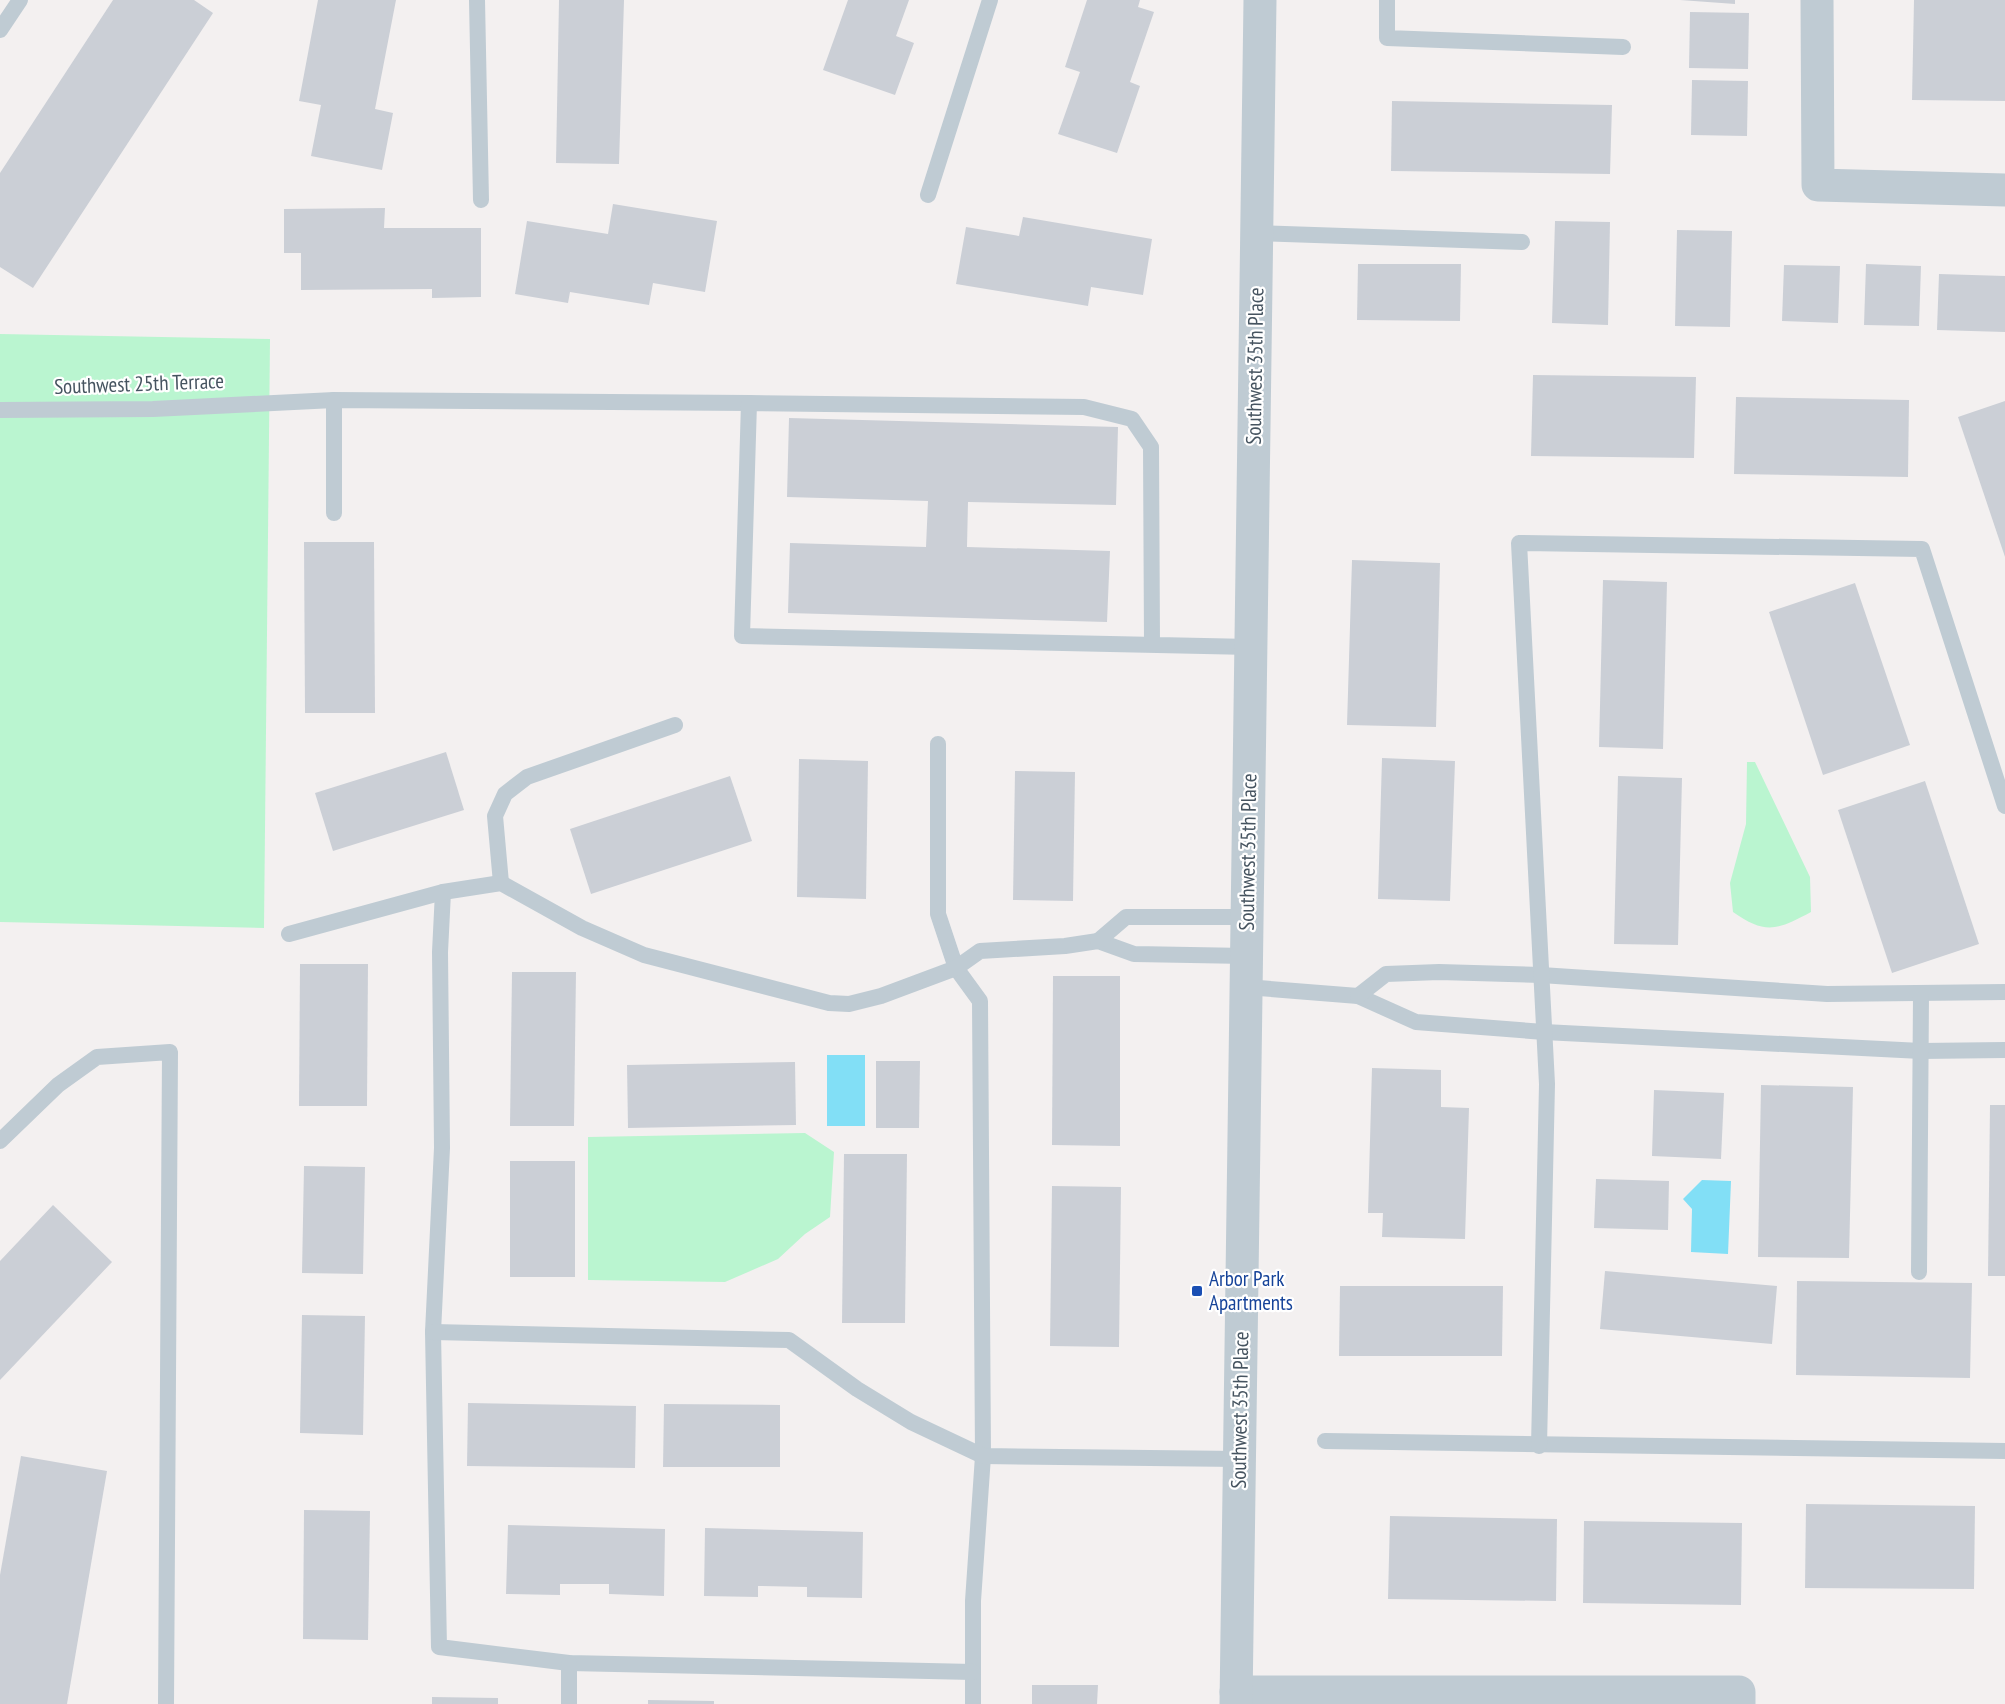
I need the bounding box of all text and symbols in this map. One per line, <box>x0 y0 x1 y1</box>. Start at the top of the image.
street label: Southwest 35th Place <box>1240 287 1269 445</box>
street label: Southwest 25th Terrace <box>54 367 224 400</box>
street label: Southwest 35th Place <box>1233 773 1262 931</box>
place label: Arbor Park Apartments <box>1209 1265 1293 1316</box>
marker: Arbor Park Apartments <box>1190 1284 1204 1298</box>
street label: Southwest 35th Place <box>1225 1331 1254 1489</box>

